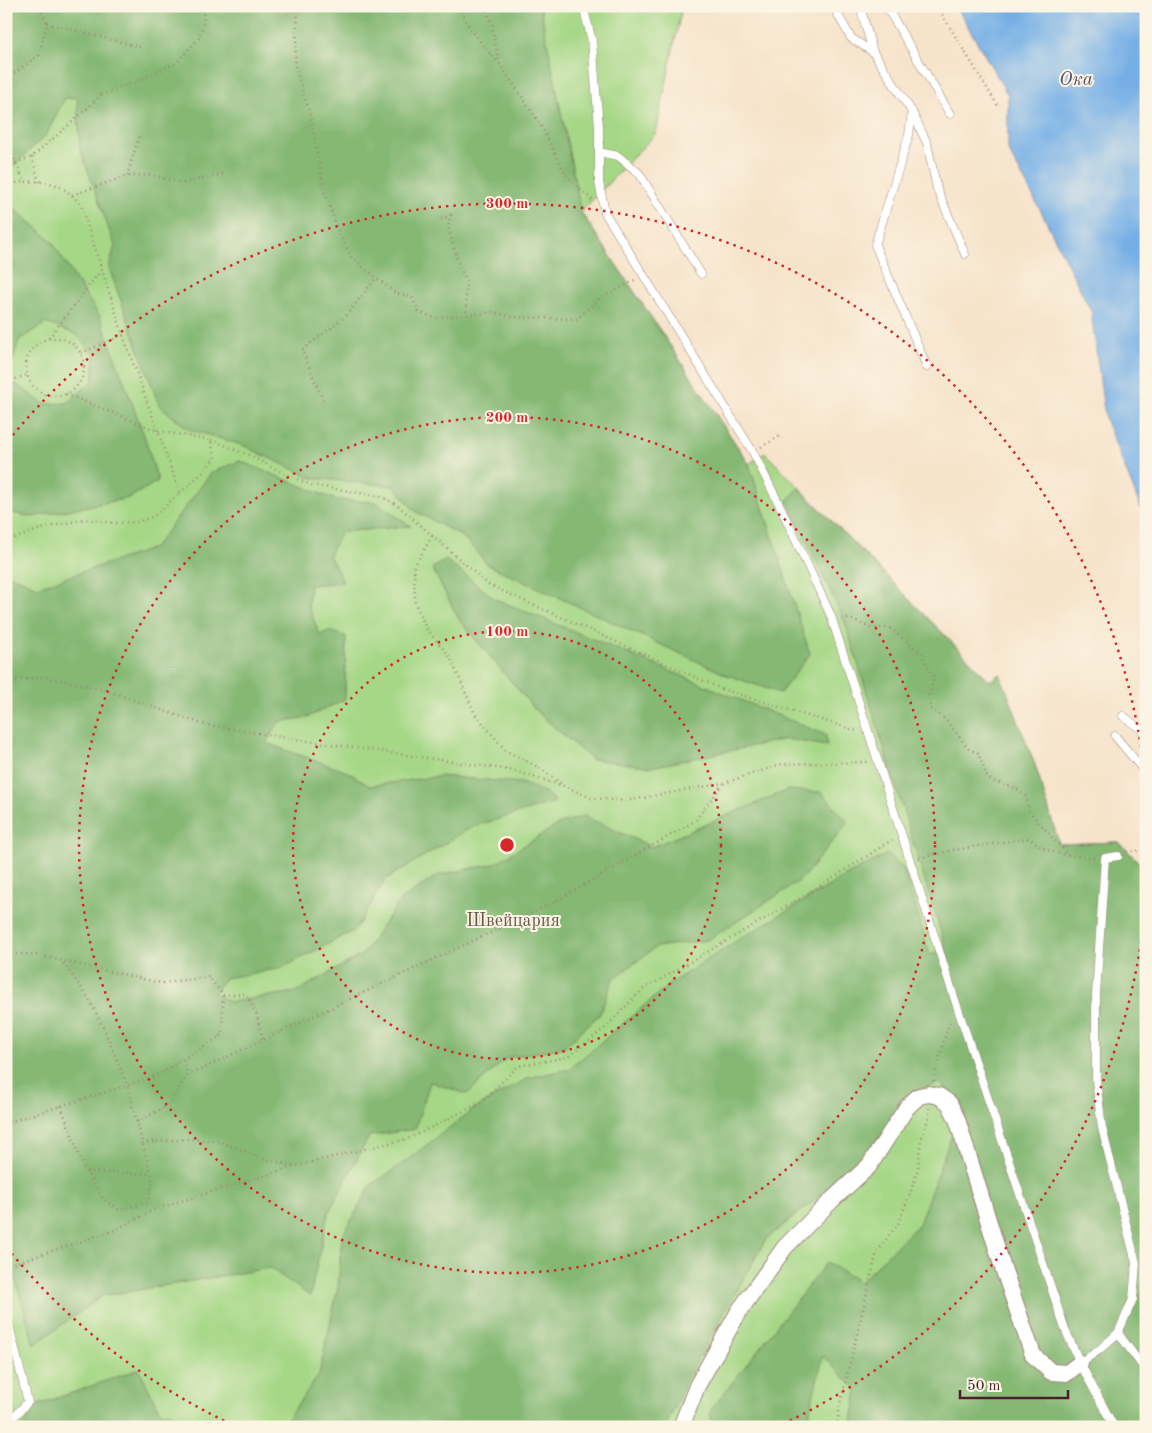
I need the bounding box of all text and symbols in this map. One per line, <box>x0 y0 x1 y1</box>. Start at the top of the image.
water label: Ока <box>1059 71 1093 90</box>
text: 300 m <box>486 197 528 212</box>
text: 200 m <box>486 411 528 426</box>
text: 100 m <box>486 625 528 640</box>
centre of rings <box>498 836 516 854</box>
park label: Швейцария <box>466 912 560 930</box>
scale bar <box>960 1368 1067 1400</box>
text: 50 m <box>967 1379 1001 1394</box>

